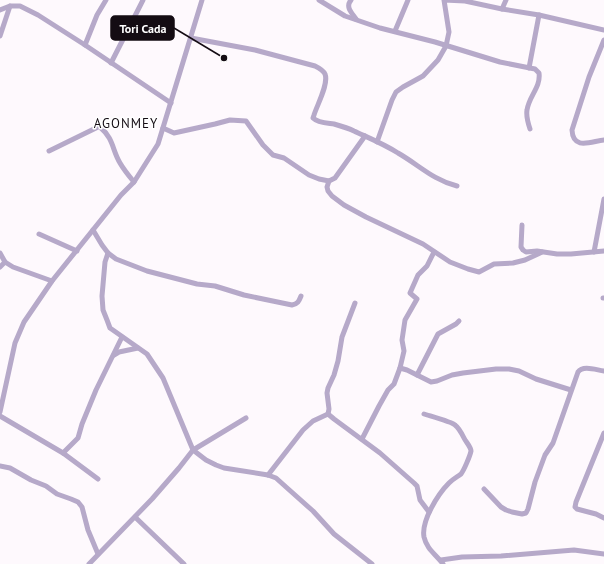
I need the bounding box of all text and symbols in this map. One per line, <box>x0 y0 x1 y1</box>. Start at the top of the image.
callout: Tori Cada <box>111 16 174 40</box>
text: Tori Cada <box>120 21 167 36</box>
district label: AGONMEY <box>94 115 158 132</box>

